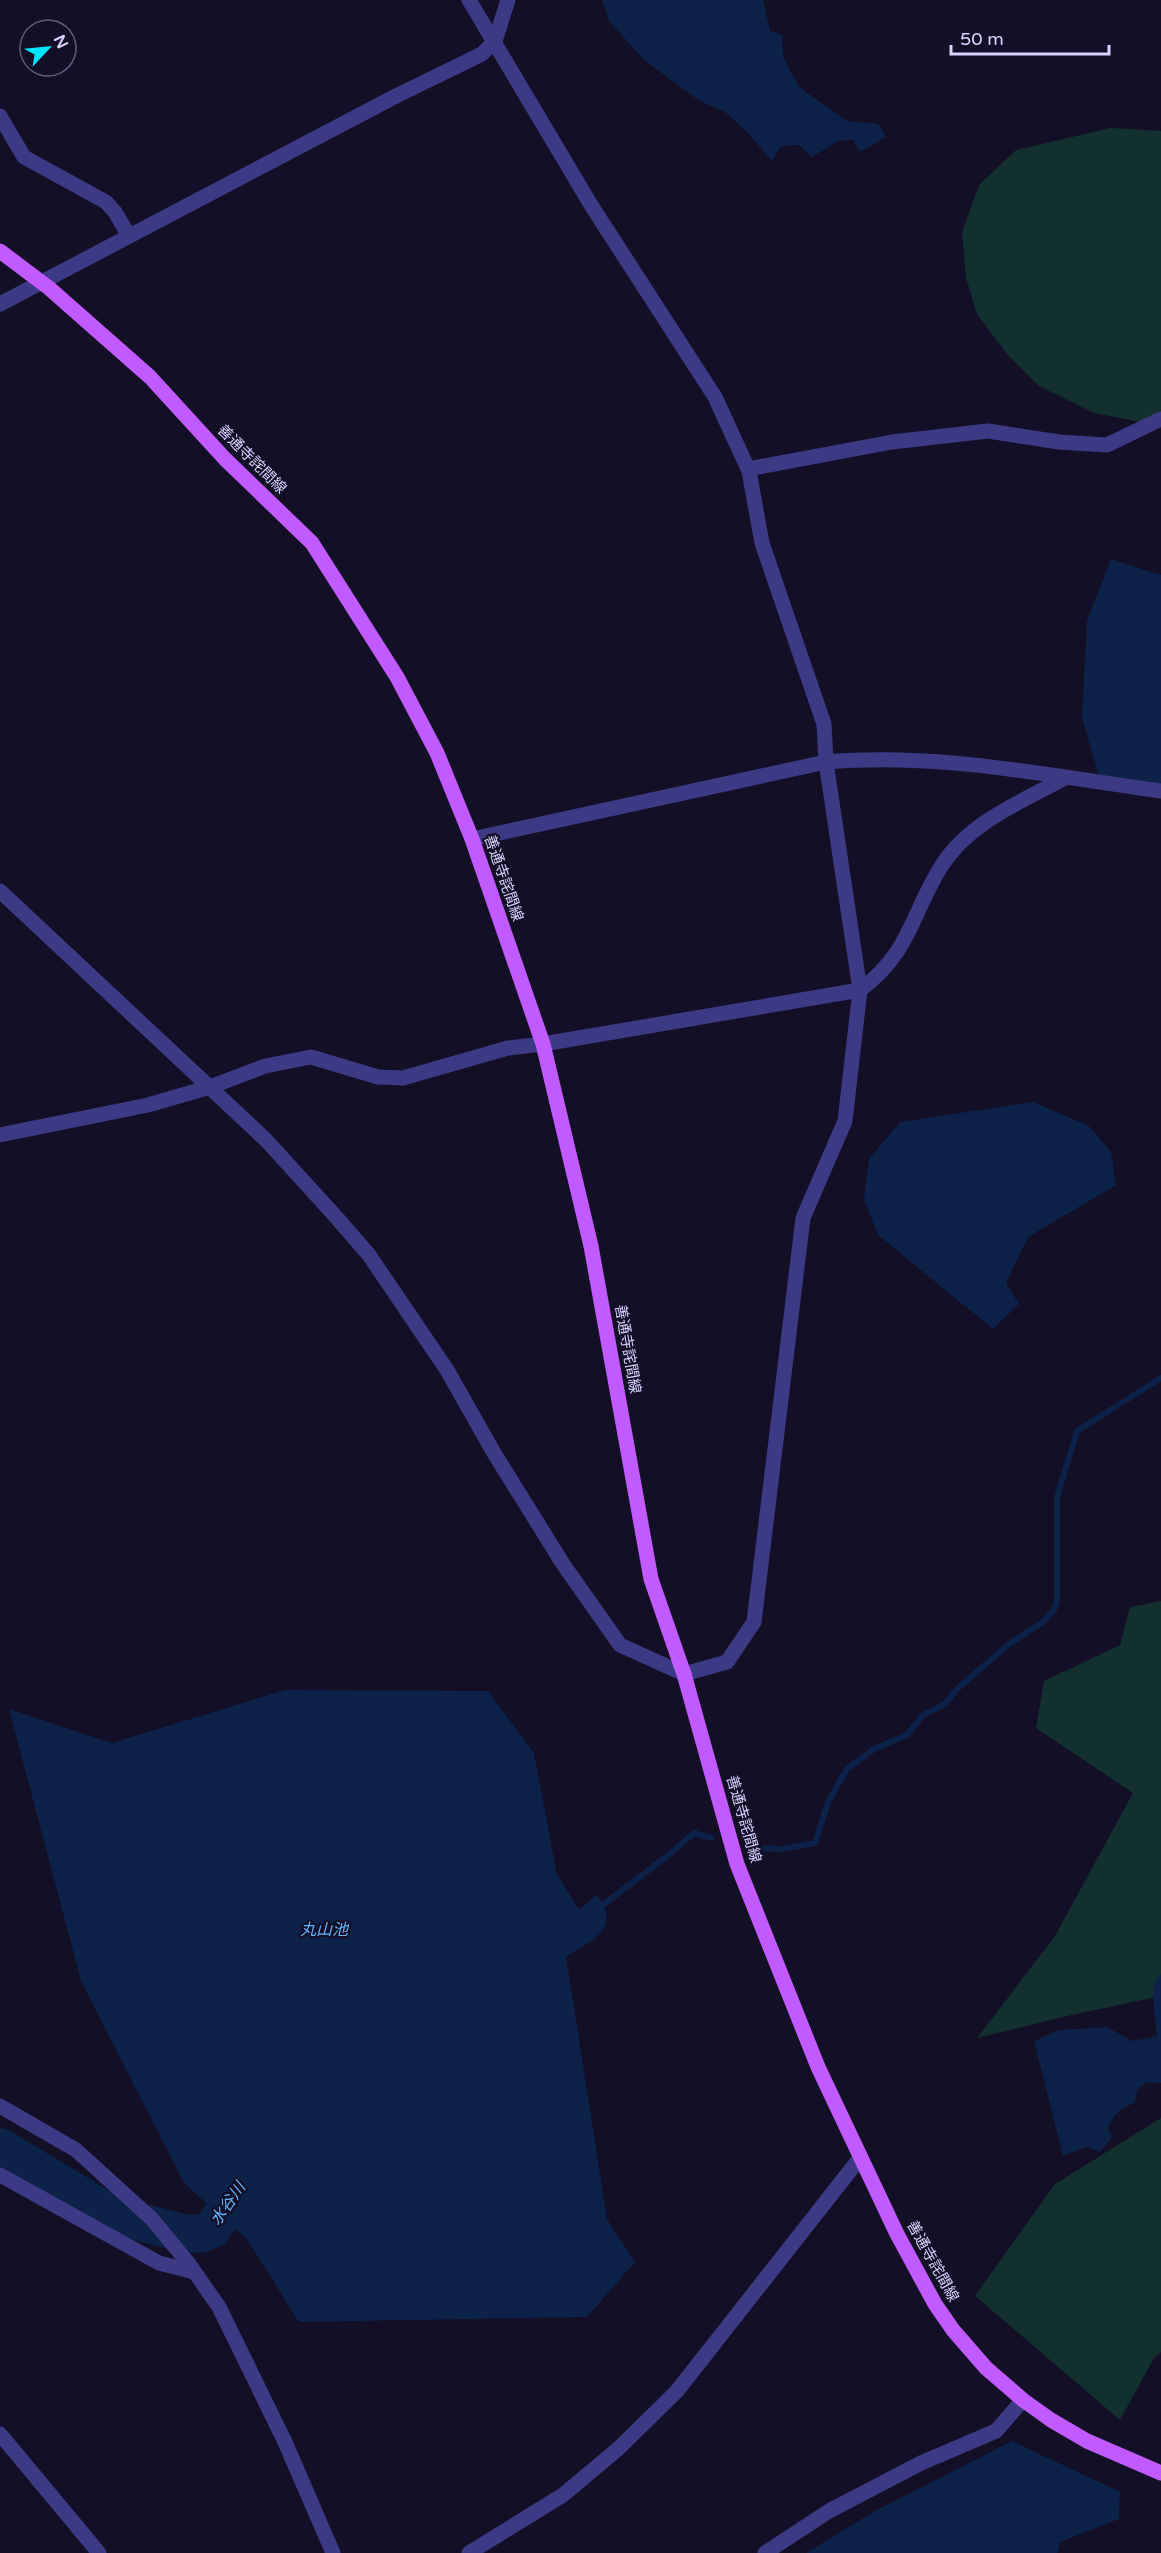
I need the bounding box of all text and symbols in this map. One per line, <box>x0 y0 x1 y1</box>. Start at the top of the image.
north arrow <box>18 18 78 78</box>
scale bar <box>951 18 1108 56</box>
text: 50 m <box>960 28 1004 50</box>
text: N <box>49 32 72 52</box>
street label: 善通寺詫間線 <box>214 421 290 497</box>
street label: 善通寺詫間線 <box>481 833 527 923</box>
street label: 善通寺詫間線 <box>611 1303 645 1395</box>
street label: 善通寺詫間線 <box>723 1773 765 1865</box>
water label: 丸山池 <box>300 1920 350 1940</box>
water label: 水谷川 <box>206 2177 251 2229</box>
street label: 善通寺詫間線 <box>903 2217 963 2305</box>

